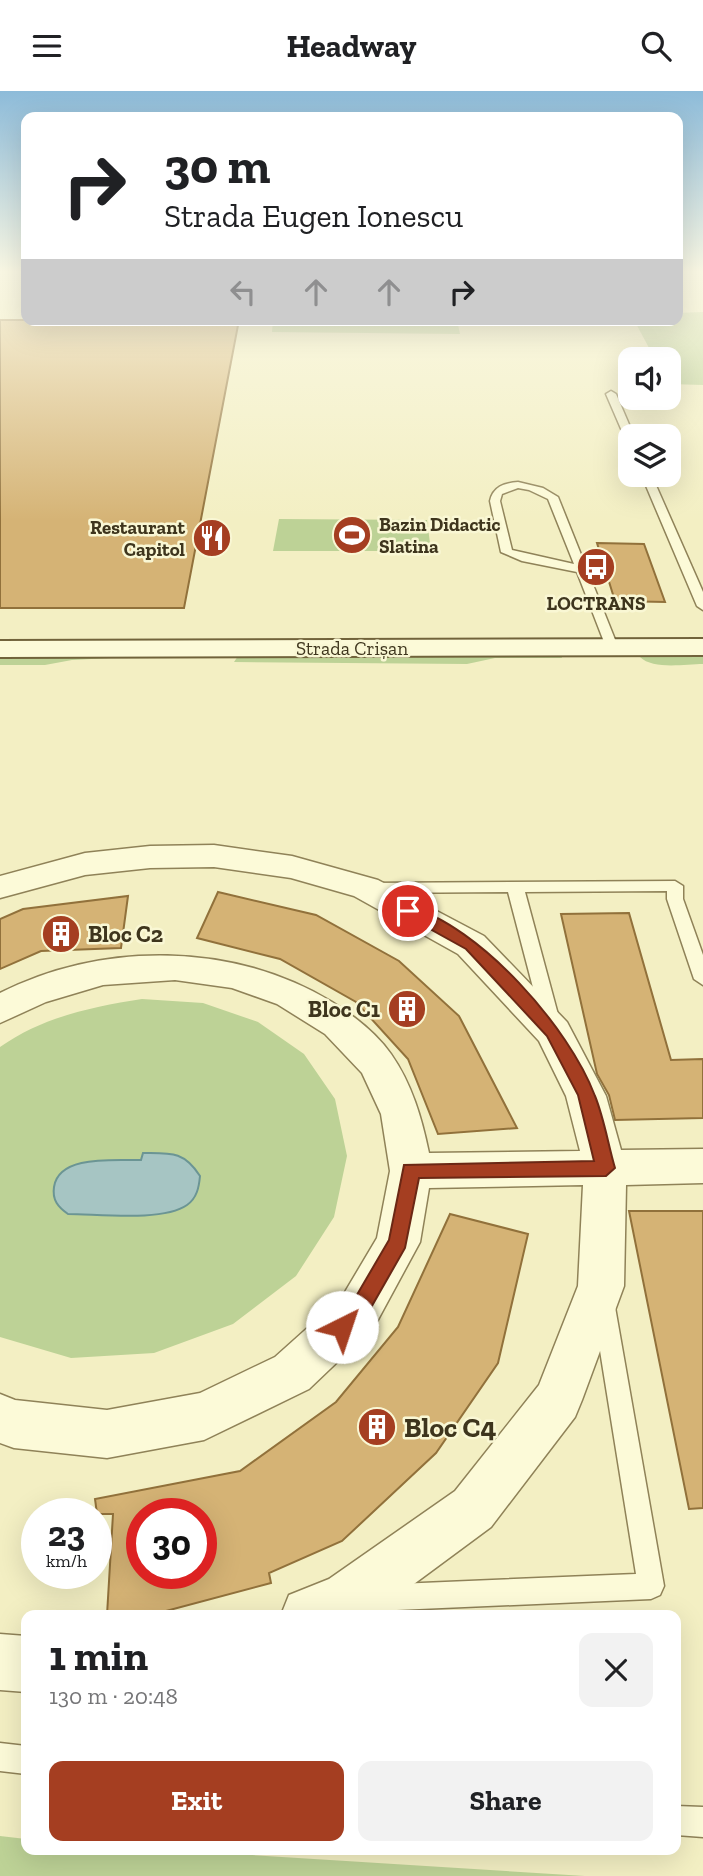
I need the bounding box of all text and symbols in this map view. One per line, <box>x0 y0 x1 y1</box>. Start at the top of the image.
icon: menu <box>28 27 66 65</box>
text: Headway <box>286 27 417 65</box>
icon: search <box>637 27 675 65</box>
text: 30 m <box>164 137 270 196</box>
icon: right <box>49 140 140 231</box>
text: Strada Eugen Ionescu <box>164 197 463 235</box>
icon: left <box>224 273 262 311</box>
icon: ahead <box>297 273 335 311</box>
icon: ahead <box>370 273 408 311</box>
icon: right <box>443 273 481 311</box>
map controls <box>618 347 681 487</box>
button: sound <box>618 347 681 410</box>
button: layers <box>618 424 681 487</box>
place label: Bazin Didactic Slatina <box>379 513 501 558</box>
sports icon: Bazin Didactic Slatina <box>331 514 373 556</box>
place label: Restaurant Capitol <box>90 516 186 561</box>
restaurant icon: Restaurant Capitol <box>191 517 233 559</box>
bus stop icon: LOCTRANS <box>575 546 617 588</box>
place label: LOCTRANS <box>547 592 645 615</box>
street label: Strada Crișan <box>296 637 408 660</box>
pin <box>378 881 438 941</box>
icon: arrive <box>389 892 427 930</box>
building icon: Bloc C2 <box>40 913 82 955</box>
place label: Bloc C2 <box>88 920 163 948</box>
building icon: Bloc C1 <box>386 988 428 1030</box>
place label: Bloc C1 <box>308 995 380 1023</box>
position arrow <box>305 1290 379 1364</box>
building icon: Bloc C4 <box>356 1406 398 1448</box>
place label: Bloc C4 <box>404 1411 496 1444</box>
speed limit sign: 30 <box>126 1498 217 1589</box>
text: 23 <box>48 1513 85 1555</box>
text: km/h <box>46 1550 87 1572</box>
text: 1 min <box>49 1630 148 1681</box>
button: close <box>579 1633 653 1707</box>
text: 130 m · 20:48 <box>49 1682 178 1710</box>
button: Exit <box>49 1761 344 1841</box>
button: Share <box>358 1761 653 1841</box>

